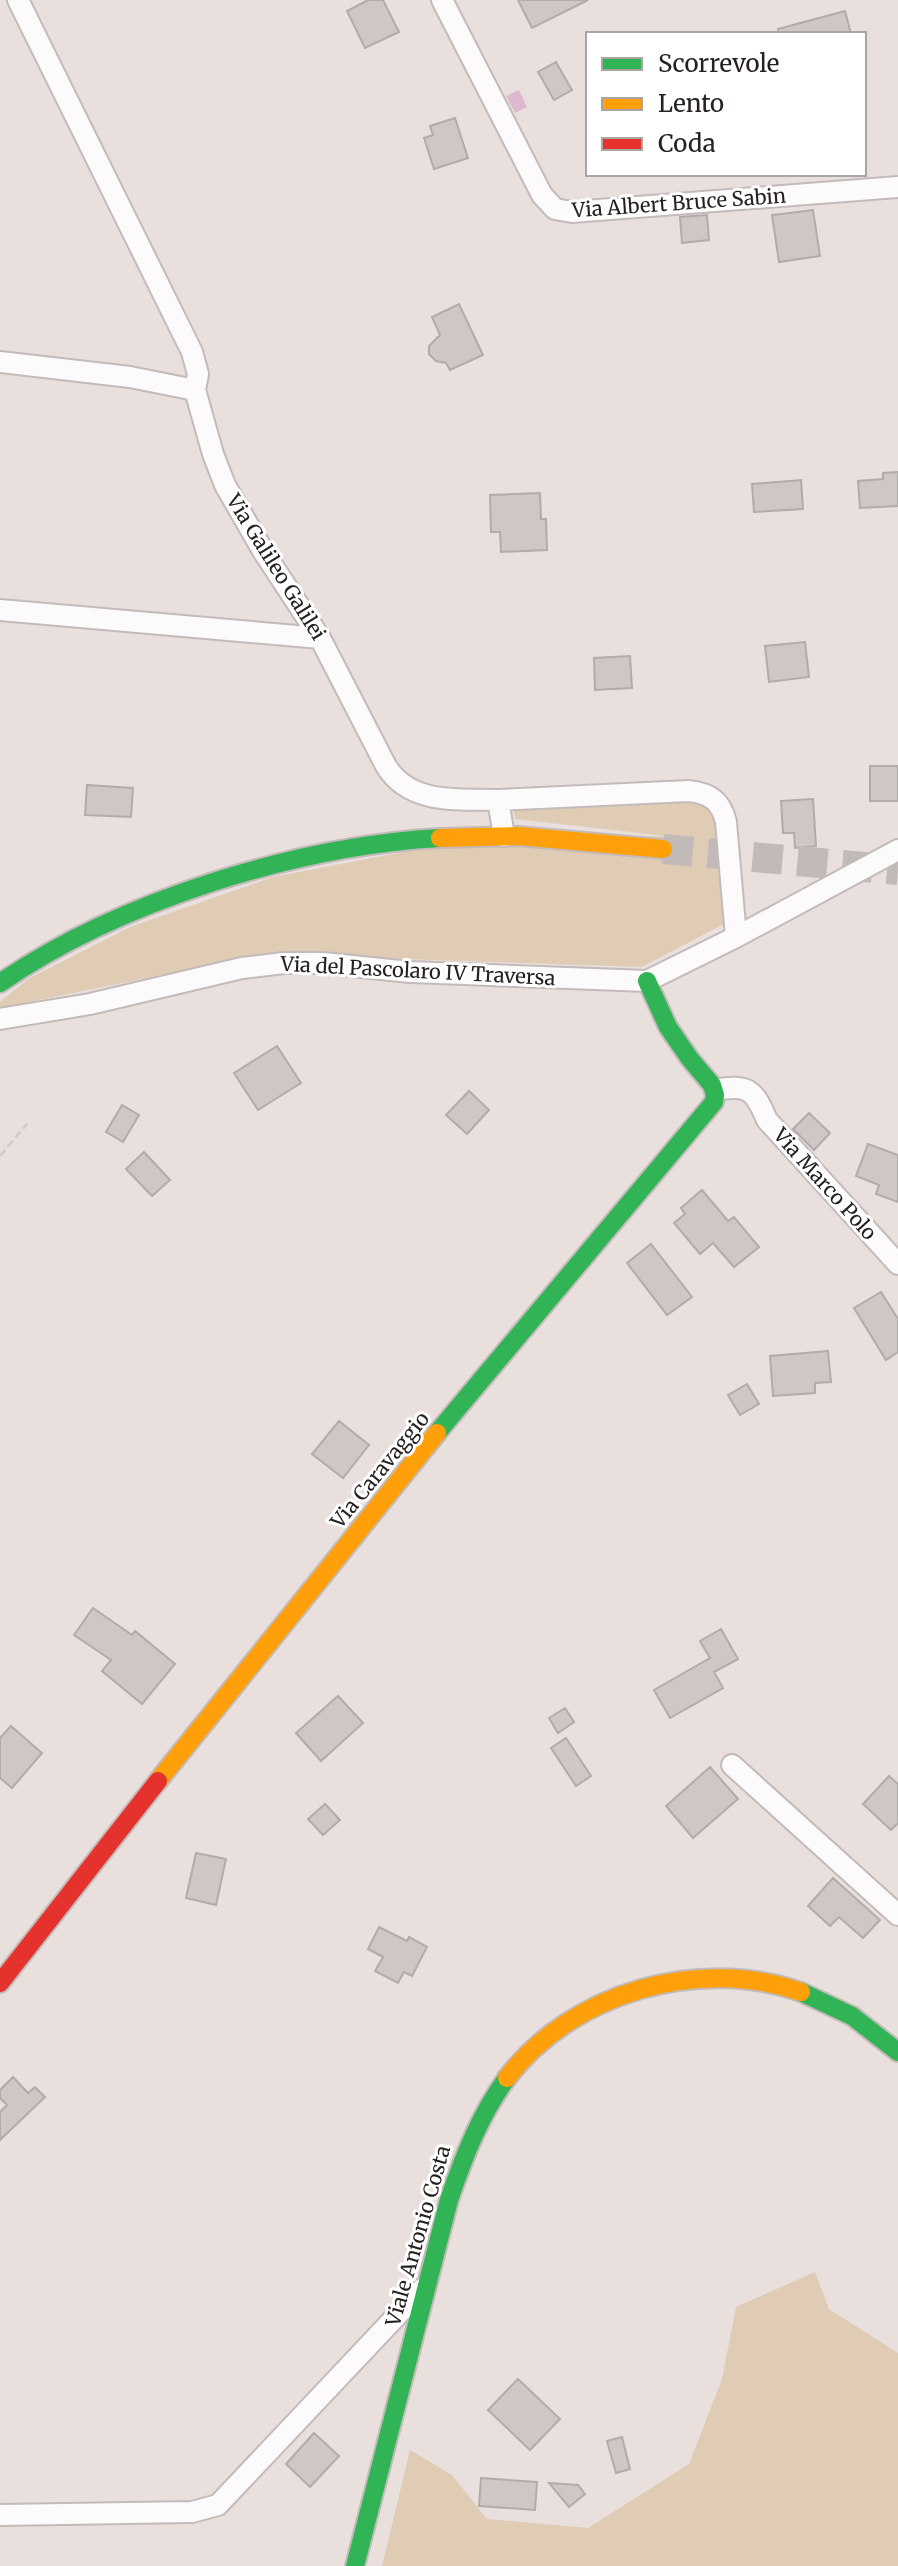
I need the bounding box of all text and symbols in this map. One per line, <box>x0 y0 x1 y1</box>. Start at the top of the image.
legend <box>586 32 866 176</box>
text: Scorrevole <box>658 48 779 79</box>
text: Lento <box>658 88 724 119</box>
text: Coda <box>658 128 716 159</box>
street label: Via Albert Bruce Sabin <box>570 183 787 223</box>
street label: Via Galileo Galilei <box>221 488 331 644</box>
street label: Via del Pascolaro IV Traversa <box>279 951 556 990</box>
street label: Via Marco Polo <box>768 1122 882 1245</box>
street label: Via Caravaggio <box>324 1406 434 1534</box>
street label: Viale Antonio Costa <box>379 2142 455 2330</box>

